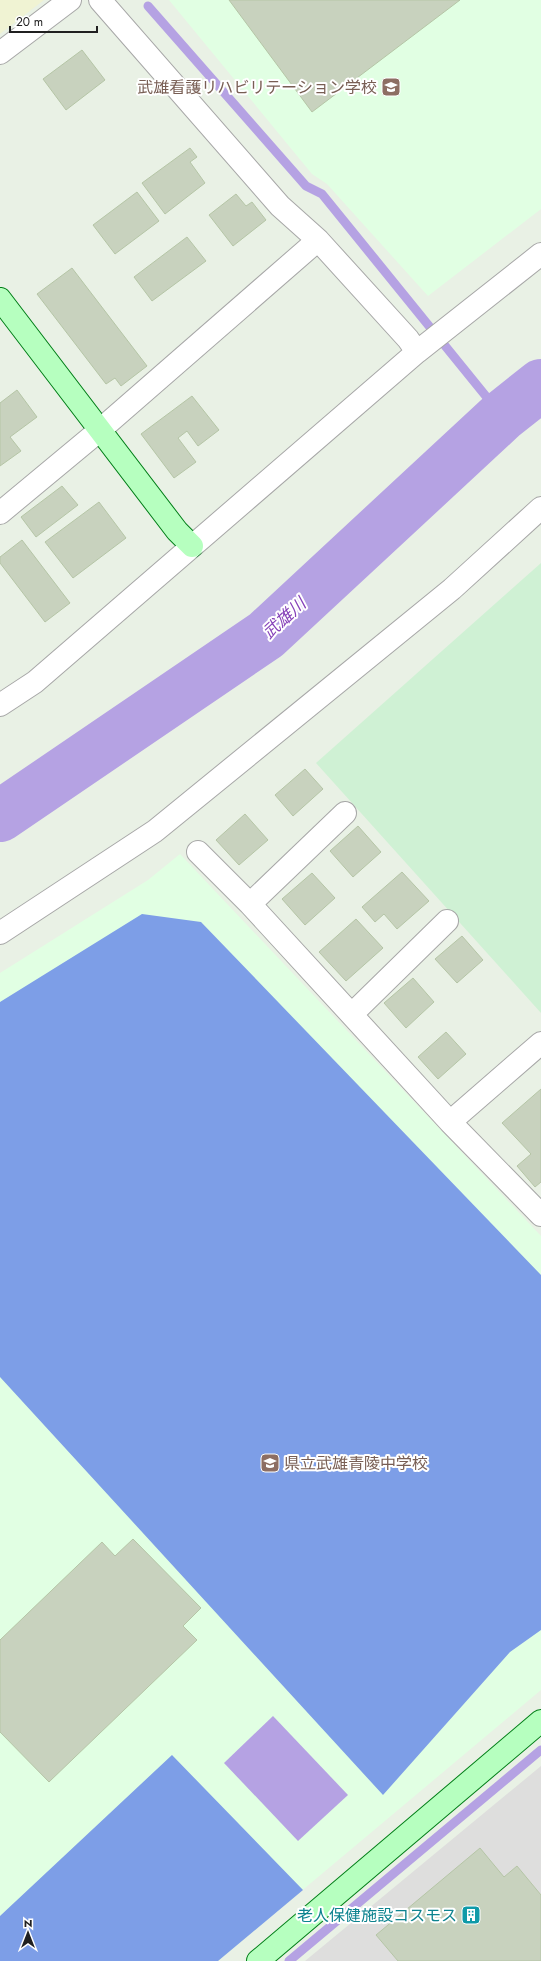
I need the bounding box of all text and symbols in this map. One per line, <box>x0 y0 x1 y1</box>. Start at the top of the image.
scale bar <box>10 8 97 34</box>
text: 20 m <box>16 13 43 31</box>
place label: 武雄看護リハビリテーション学校 <box>137 76 377 99</box>
school or university icon: 武雄看護リハビリテーション学校 <box>380 76 402 98</box>
water label: 武雄川 <box>257 591 312 644</box>
school or university icon: 県立武雄青陵中学校 <box>259 1452 281 1474</box>
place label: 県立武雄青陵中学校 <box>284 1452 428 1475</box>
place label: 老人保健施設コスモス <box>297 1904 457 1927</box>
building icon: 老人保健施設コスモス <box>460 1904 482 1926</box>
north arrow <box>8 1913 48 1953</box>
text: N <box>24 1915 32 1931</box>

